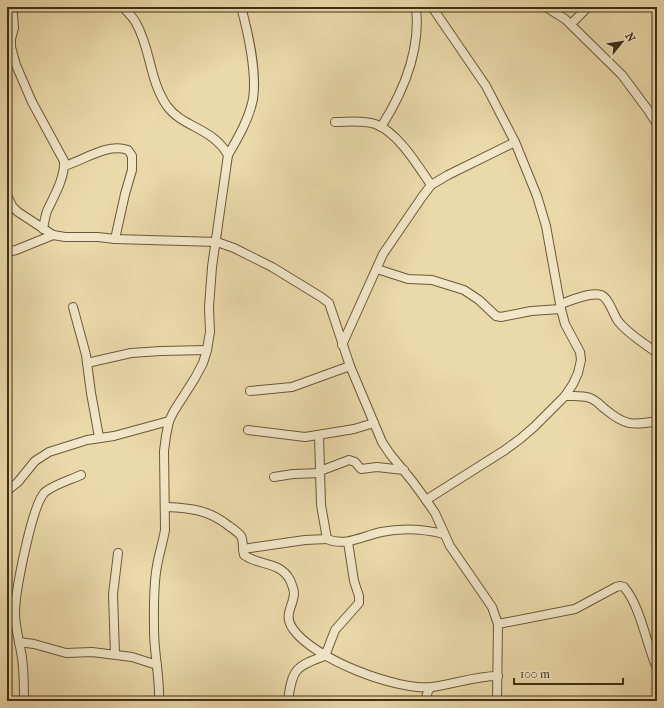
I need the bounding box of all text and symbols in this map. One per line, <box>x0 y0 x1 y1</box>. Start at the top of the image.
north arrow <box>602 22 642 62</box>
text: N <box>623 30 638 45</box>
scale bar <box>514 660 623 686</box>
text: 100 m <box>520 667 550 681</box>

